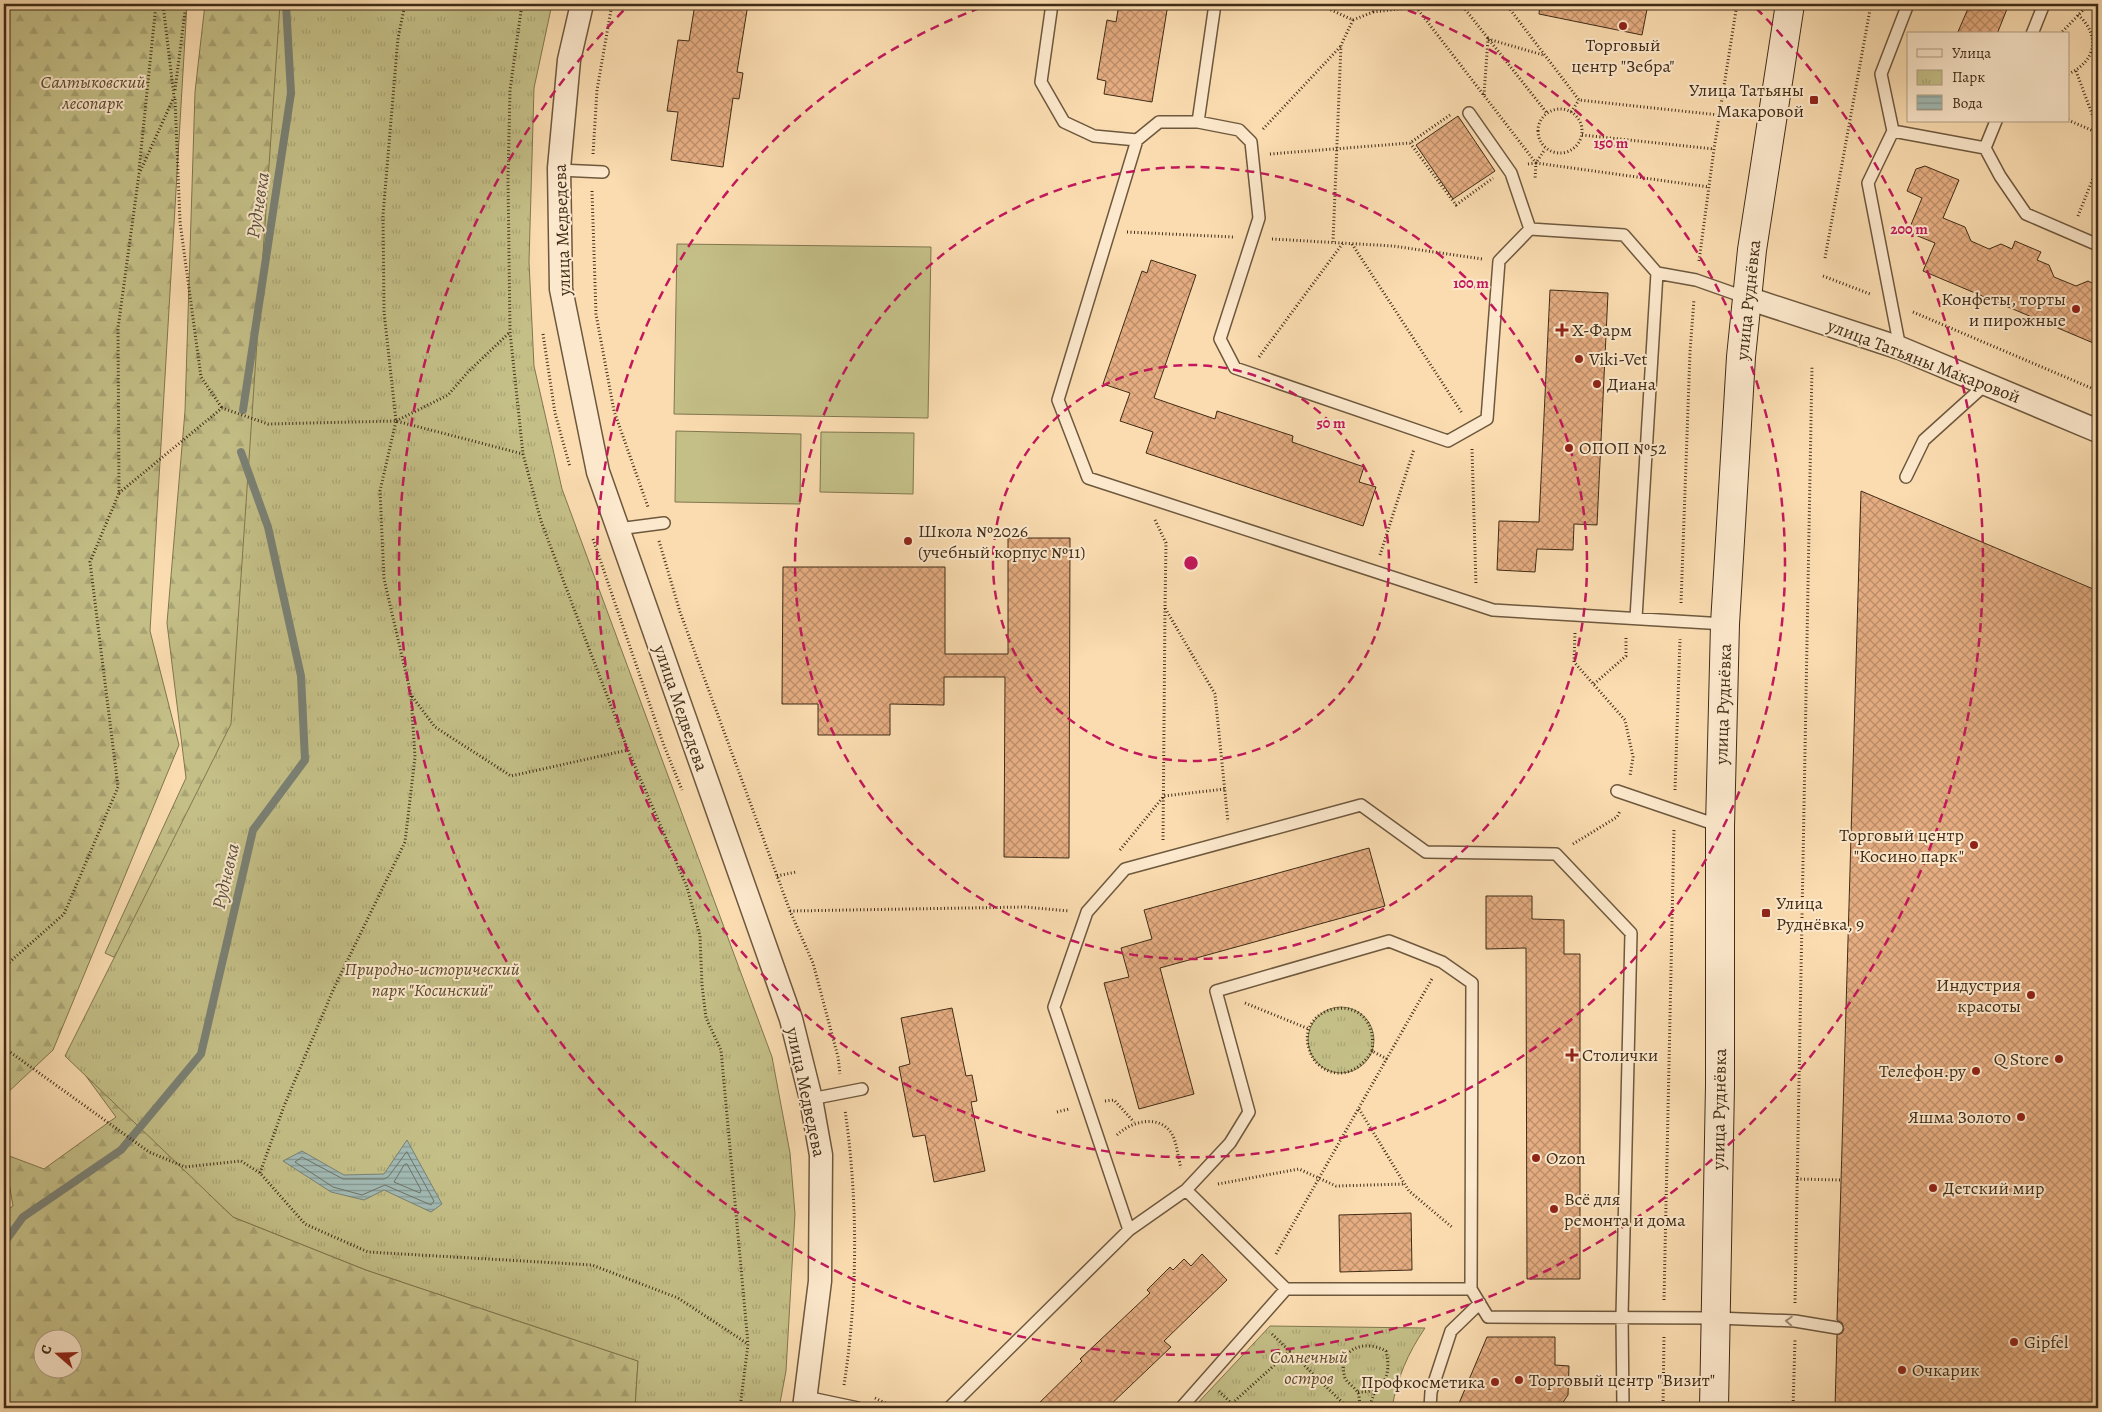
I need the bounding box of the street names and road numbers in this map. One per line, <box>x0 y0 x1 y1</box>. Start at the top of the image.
street label: улица Медведева <box>548 163 576 297</box>
street label: улица Руднёвка <box>1730 238 1766 362</box>
street label: улица Татьяны Макаровой <box>1823 313 2024 409</box>
street label: улица Медведева <box>648 641 714 775</box>
street label: улица Руднёвка <box>1709 642 1737 766</box>
street label: улица Медведева <box>780 1024 832 1160</box>
street label: улица Руднёвка <box>1706 1048 1732 1171</box>

